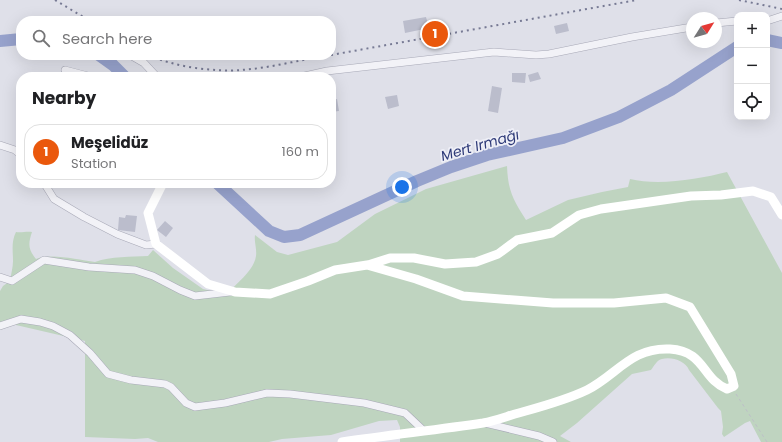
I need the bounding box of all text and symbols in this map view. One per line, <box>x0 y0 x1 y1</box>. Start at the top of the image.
north arrow <box>686 12 722 48</box>
map controls <box>734 12 770 120</box>
button: + <box>734 12 770 48</box>
search box <box>16 16 336 60</box>
pin: 1 <box>422 19 448 49</box>
icon: search <box>30 27 52 49</box>
text: Search here <box>62 28 152 49</box>
button: − <box>734 48 770 84</box>
button: locate <box>734 84 770 120</box>
text: Nearby <box>32 86 96 110</box>
water label: Mert Irmağı <box>438 124 522 166</box>
text: Meşelidüz <box>71 132 148 153</box>
text: 1 <box>44 142 48 161</box>
text: 160 m <box>282 142 319 161</box>
text: Station <box>71 154 117 173</box>
your location <box>392 177 412 197</box>

